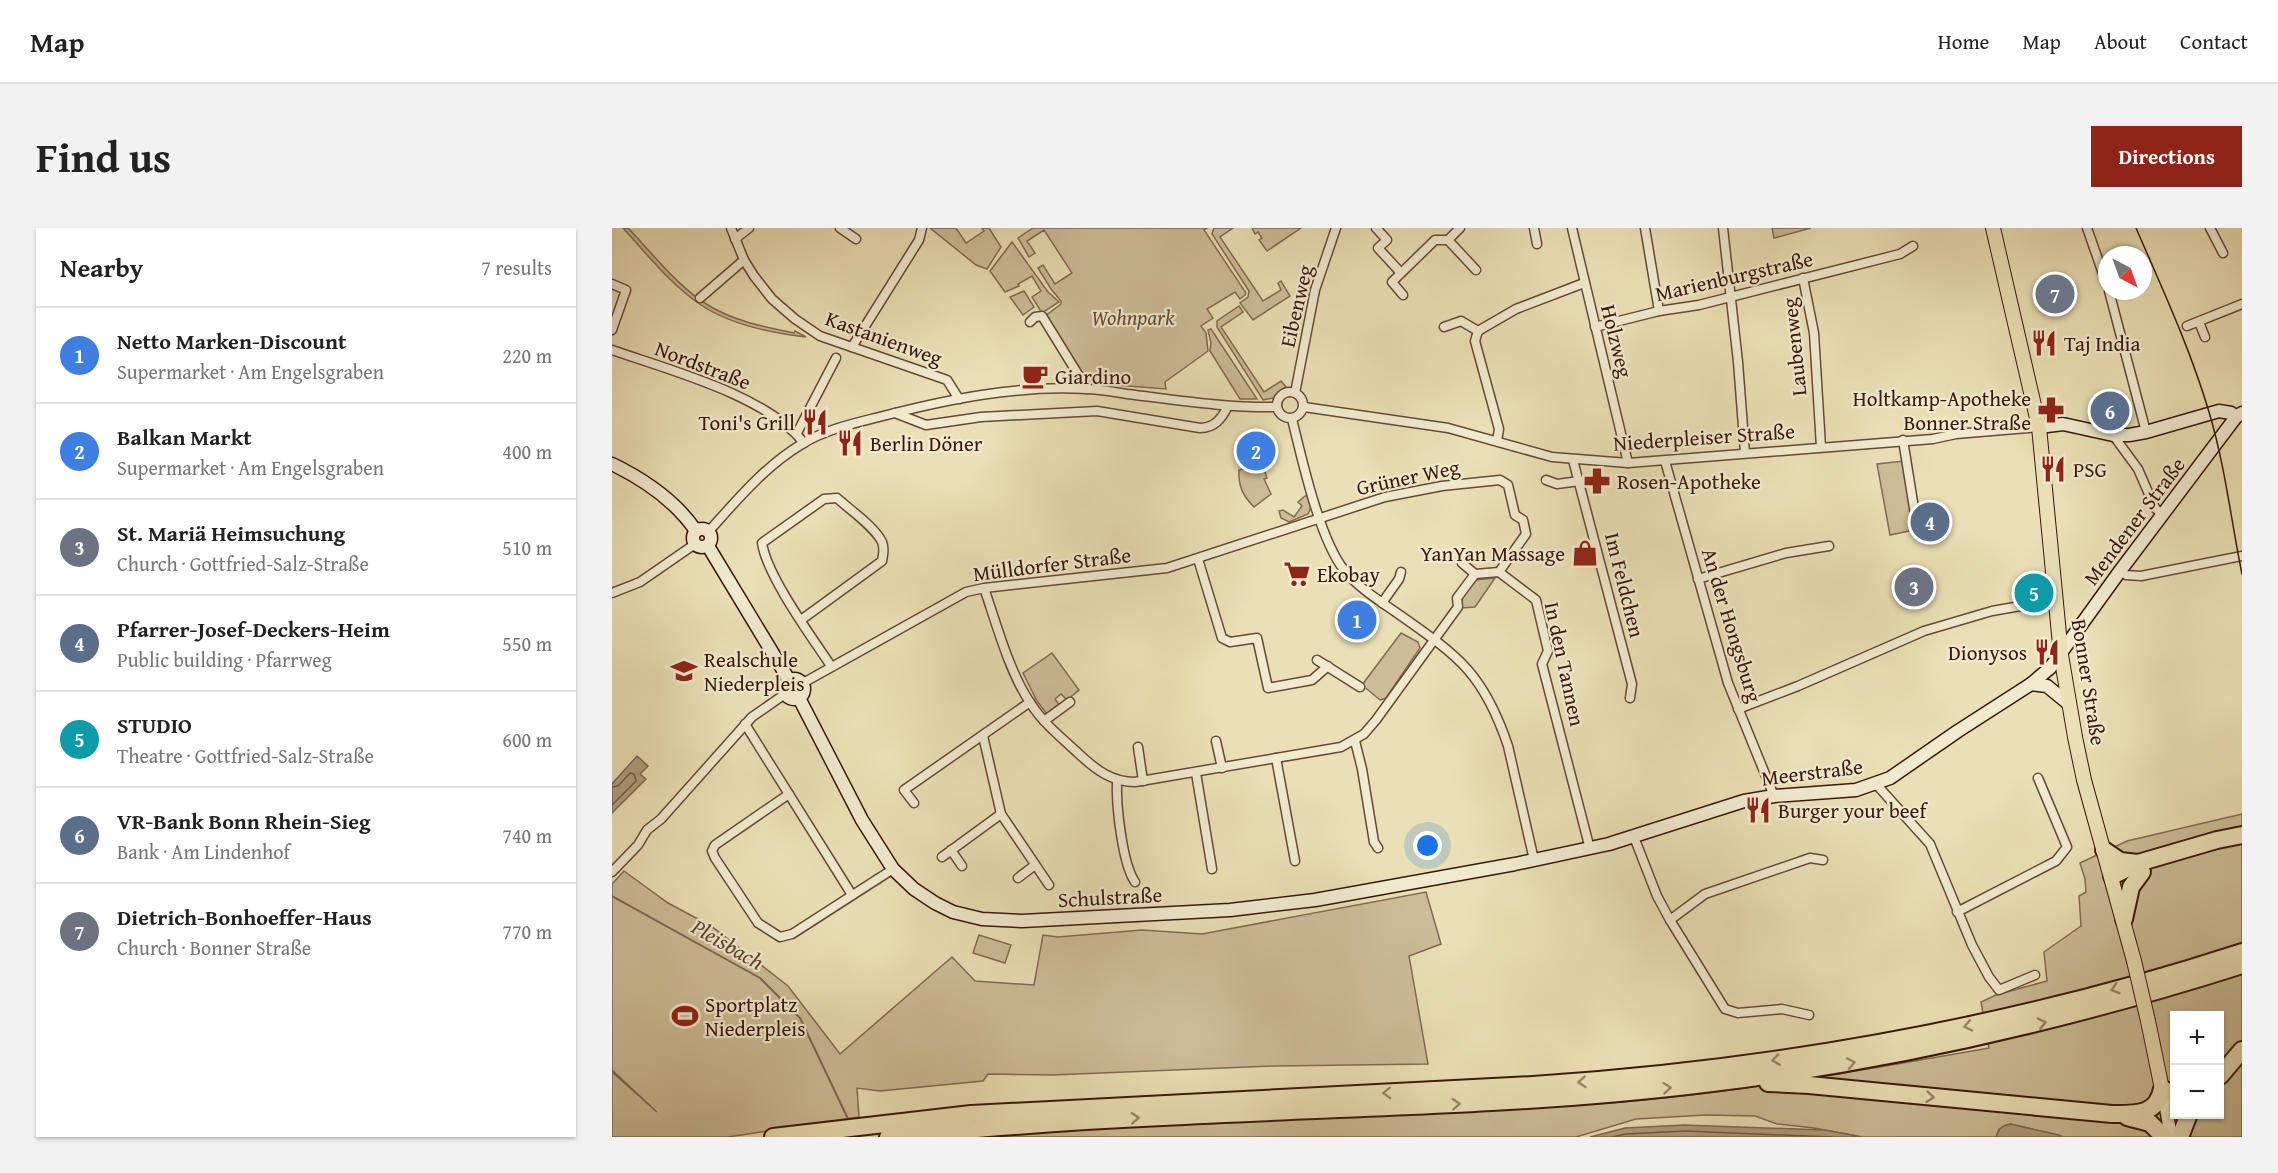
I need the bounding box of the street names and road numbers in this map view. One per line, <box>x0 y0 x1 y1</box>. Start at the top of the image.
street label: Marienburgstraße <box>1652 243 1816 309</box>
street label: Eibenweg <box>1271 261 1321 350</box>
street label: Laubenweg <box>1773 296 1815 398</box>
street label: Holzweg <box>1593 301 1641 381</box>
street label: Kastanienweg <box>821 303 947 374</box>
street label: Nordstraße <box>651 333 756 398</box>
street label: Niederpleiser Straße <box>1612 415 1796 459</box>
street label: Mendener Straße <box>2076 450 2193 591</box>
street label: Grüner Weg <box>1354 451 1463 503</box>
street label: Im Feldchen <box>1597 529 1653 641</box>
street label: Mülldorfer Straße <box>971 539 1133 589</box>
street label: An der Hongsburg <box>1694 544 1770 707</box>
street label: In den Tannen <box>1537 599 1593 729</box>
street label: Bonner Straße <box>2064 617 2114 748</box>
street label: Meerstraße <box>1760 750 1865 794</box>
street label: Schulstraße <box>1057 879 1163 915</box>

